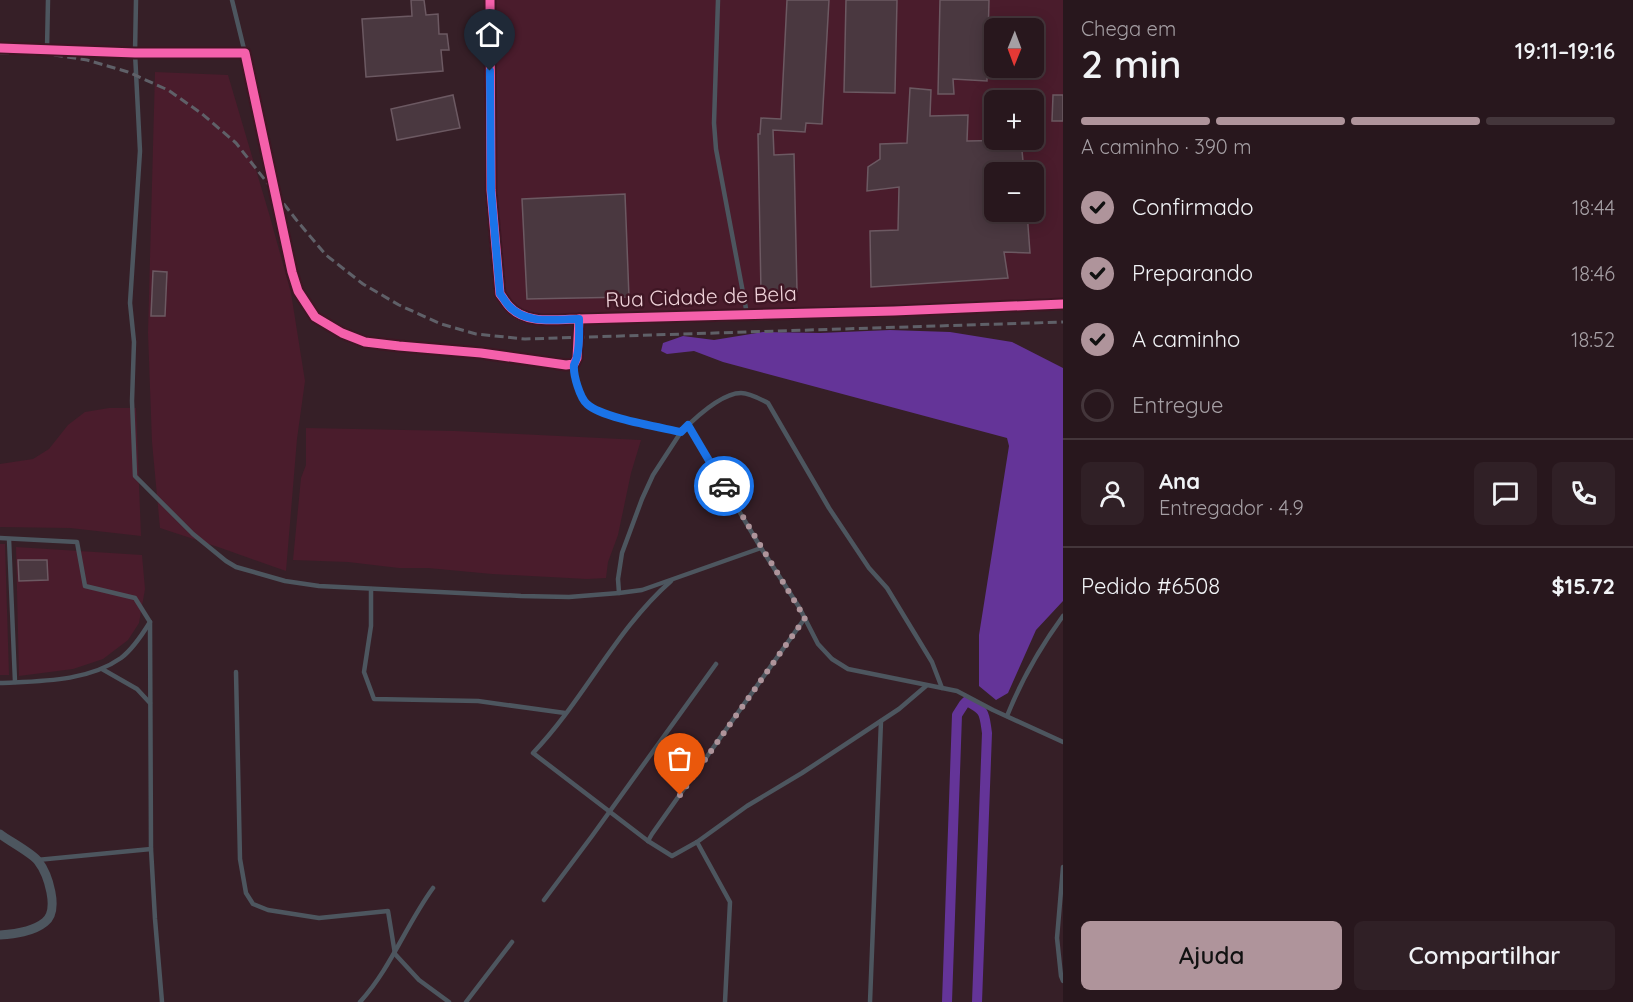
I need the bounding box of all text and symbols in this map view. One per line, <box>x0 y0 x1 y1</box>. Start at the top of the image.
pin <box>464 9 515 71</box>
text: Chega em <box>1081 16 1176 41</box>
icon: home <box>473 18 506 51</box>
north arrow <box>984 18 1044 78</box>
map controls <box>984 18 1044 222</box>
text: 19:11–19:16 <box>1515 37 1615 65</box>
text: 2 min <box>1081 39 1182 88</box>
button: + <box>984 90 1044 150</box>
text: A caminho · 390 m <box>1081 134 1251 159</box>
button: − <box>984 162 1044 222</box>
icon: check <box>1081 191 1114 224</box>
text: Confirmado <box>1132 193 1253 221</box>
text: 18:44 <box>1572 195 1615 220</box>
icon: check <box>1081 257 1114 290</box>
text: Preparando <box>1132 259 1253 287</box>
text: 18:46 <box>1572 261 1615 286</box>
street label: Rua Cidade de Bela <box>605 280 797 312</box>
icon: check <box>1081 323 1114 356</box>
text: A caminho <box>1132 325 1240 353</box>
text: 18:52 <box>1571 327 1615 352</box>
text: Entregue <box>1132 391 1223 419</box>
courier <box>694 456 754 516</box>
button: person <box>1081 462 1144 525</box>
button: chat <box>1474 462 1537 525</box>
button: phone <box>1552 462 1615 525</box>
text: Ana <box>1159 467 1200 495</box>
icon: car <box>708 470 741 503</box>
text: Entregador · 4.9 <box>1159 495 1304 520</box>
text: Pedido #6508 <box>1081 572 1220 600</box>
text: $15.72 <box>1551 572 1615 600</box>
pin <box>654 733 705 795</box>
icon: bag <box>663 742 696 775</box>
button: Ajuda <box>1081 921 1342 990</box>
button: Compartilhar <box>1354 921 1615 990</box>

